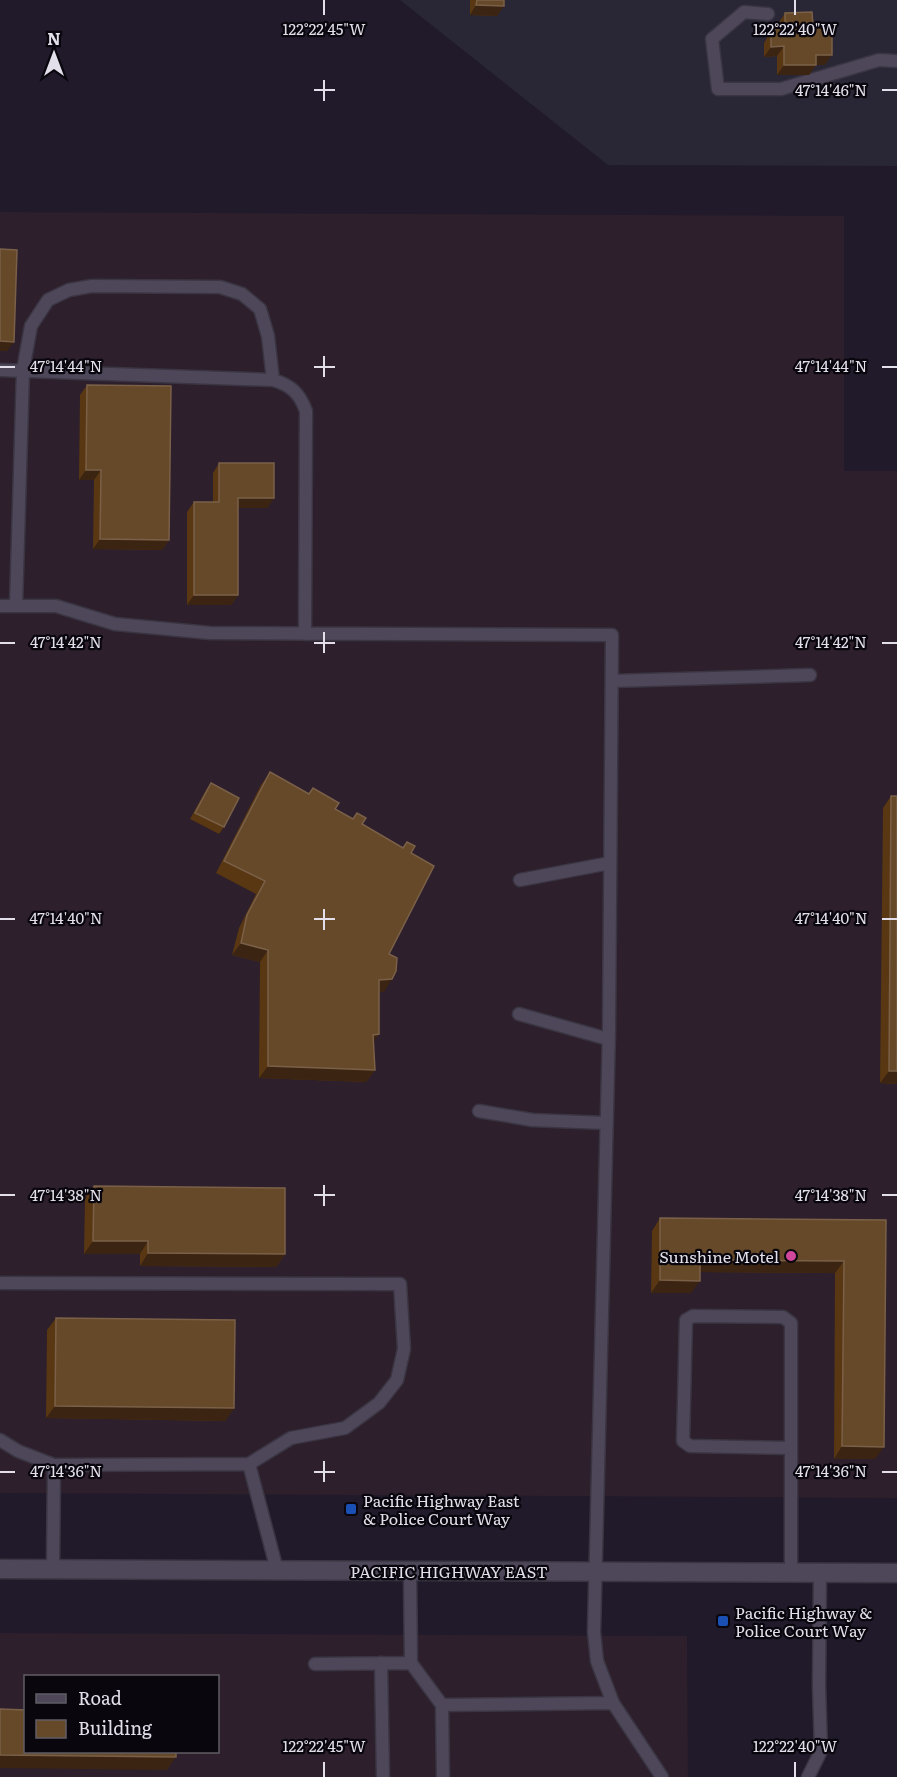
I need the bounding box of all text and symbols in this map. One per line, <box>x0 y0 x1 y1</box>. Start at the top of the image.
text: 122°22'45"W <box>282 17 366 40</box>
text: 122°22'40"W <box>753 17 838 40</box>
north arrow <box>24 24 84 84</box>
text: N <box>47 26 61 50</box>
text: 47°14'46"N <box>795 78 867 101</box>
text: 47°14'44"N <box>30 354 102 377</box>
text: 47°14'44"N <box>795 354 867 377</box>
text: 47°14'42"N <box>30 630 102 653</box>
text: 47°14'42"N <box>795 630 867 653</box>
text: 47°14'40"N <box>30 906 102 929</box>
text: 47°14'40"N <box>795 906 867 929</box>
text: 47°14'38"N <box>30 1183 102 1206</box>
text: 47°14'38"N <box>795 1183 867 1206</box>
place label: Sunshine Motel <box>659 1244 779 1268</box>
marker: Sunshine Motel <box>784 1249 798 1263</box>
text: 47°14'36"N <box>30 1459 102 1482</box>
text: 47°14'36"N <box>795 1459 867 1482</box>
place label: Pacific Highway East & Police Court Way <box>363 1488 520 1530</box>
marker: Pacific Highway East & Police Court Way <box>344 1502 358 1516</box>
street label: PACIFIC HIGHWAY EAST <box>350 1559 548 1583</box>
place label: Pacific Highway & Police Court Way <box>735 1600 872 1642</box>
marker: Pacific Highway & Police Court Way <box>716 1614 730 1628</box>
legend <box>24 1675 219 1753</box>
text: Road <box>78 1684 122 1711</box>
text: Building <box>78 1714 153 1741</box>
text: 122°22'45"W <box>282 1734 366 1757</box>
text: 122°22'40"W <box>753 1734 838 1757</box>

